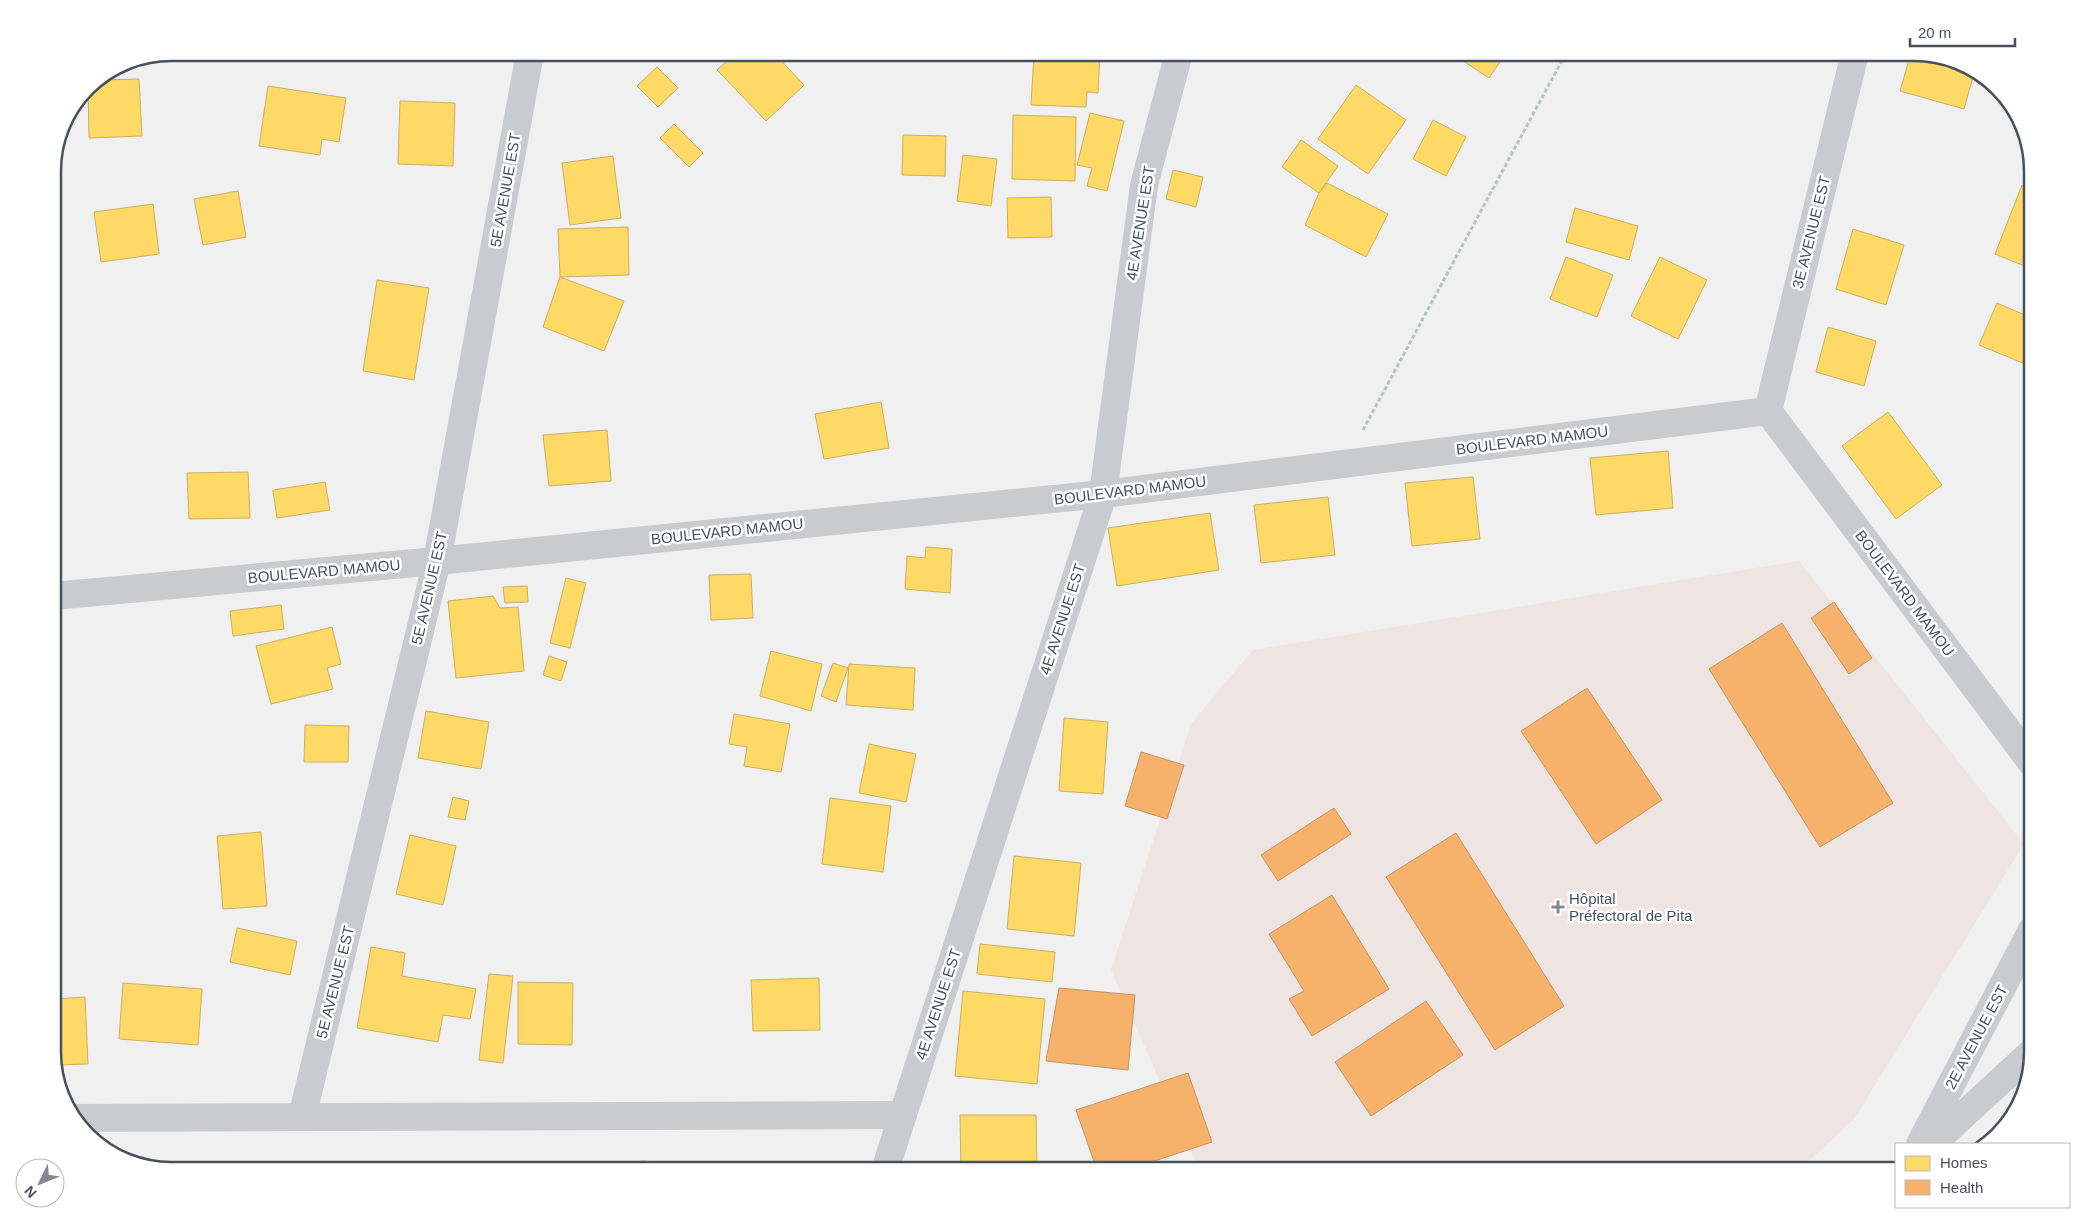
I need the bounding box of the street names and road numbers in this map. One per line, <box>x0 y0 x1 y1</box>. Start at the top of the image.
street label: 5E AVENUE EST <box>487 132 523 248</box>
street label: 4E AVENUE EST <box>1123 165 1157 281</box>
street label: 3E AVENUE EST <box>1789 174 1833 290</box>
street label: BOULEVARD MAMOU <box>1455 422 1609 458</box>
street label: BOULEVARD MAMOU <box>1053 472 1207 508</box>
street label: BOULEVARD MAMOU <box>650 515 804 547</box>
street label: BOULEVARD MAMOU <box>1852 527 1958 659</box>
street label: 5E AVENUE EST <box>408 530 450 646</box>
street label: BOULEVARD MAMOU <box>247 556 401 586</box>
street label: 4E AVENUE EST <box>1036 561 1088 677</box>
street label: 5E AVENUE EST <box>313 924 357 1040</box>
street label: 4E AVENUE EST <box>912 946 964 1062</box>
street label: 2E AVENUE EST <box>1941 982 2011 1092</box>

